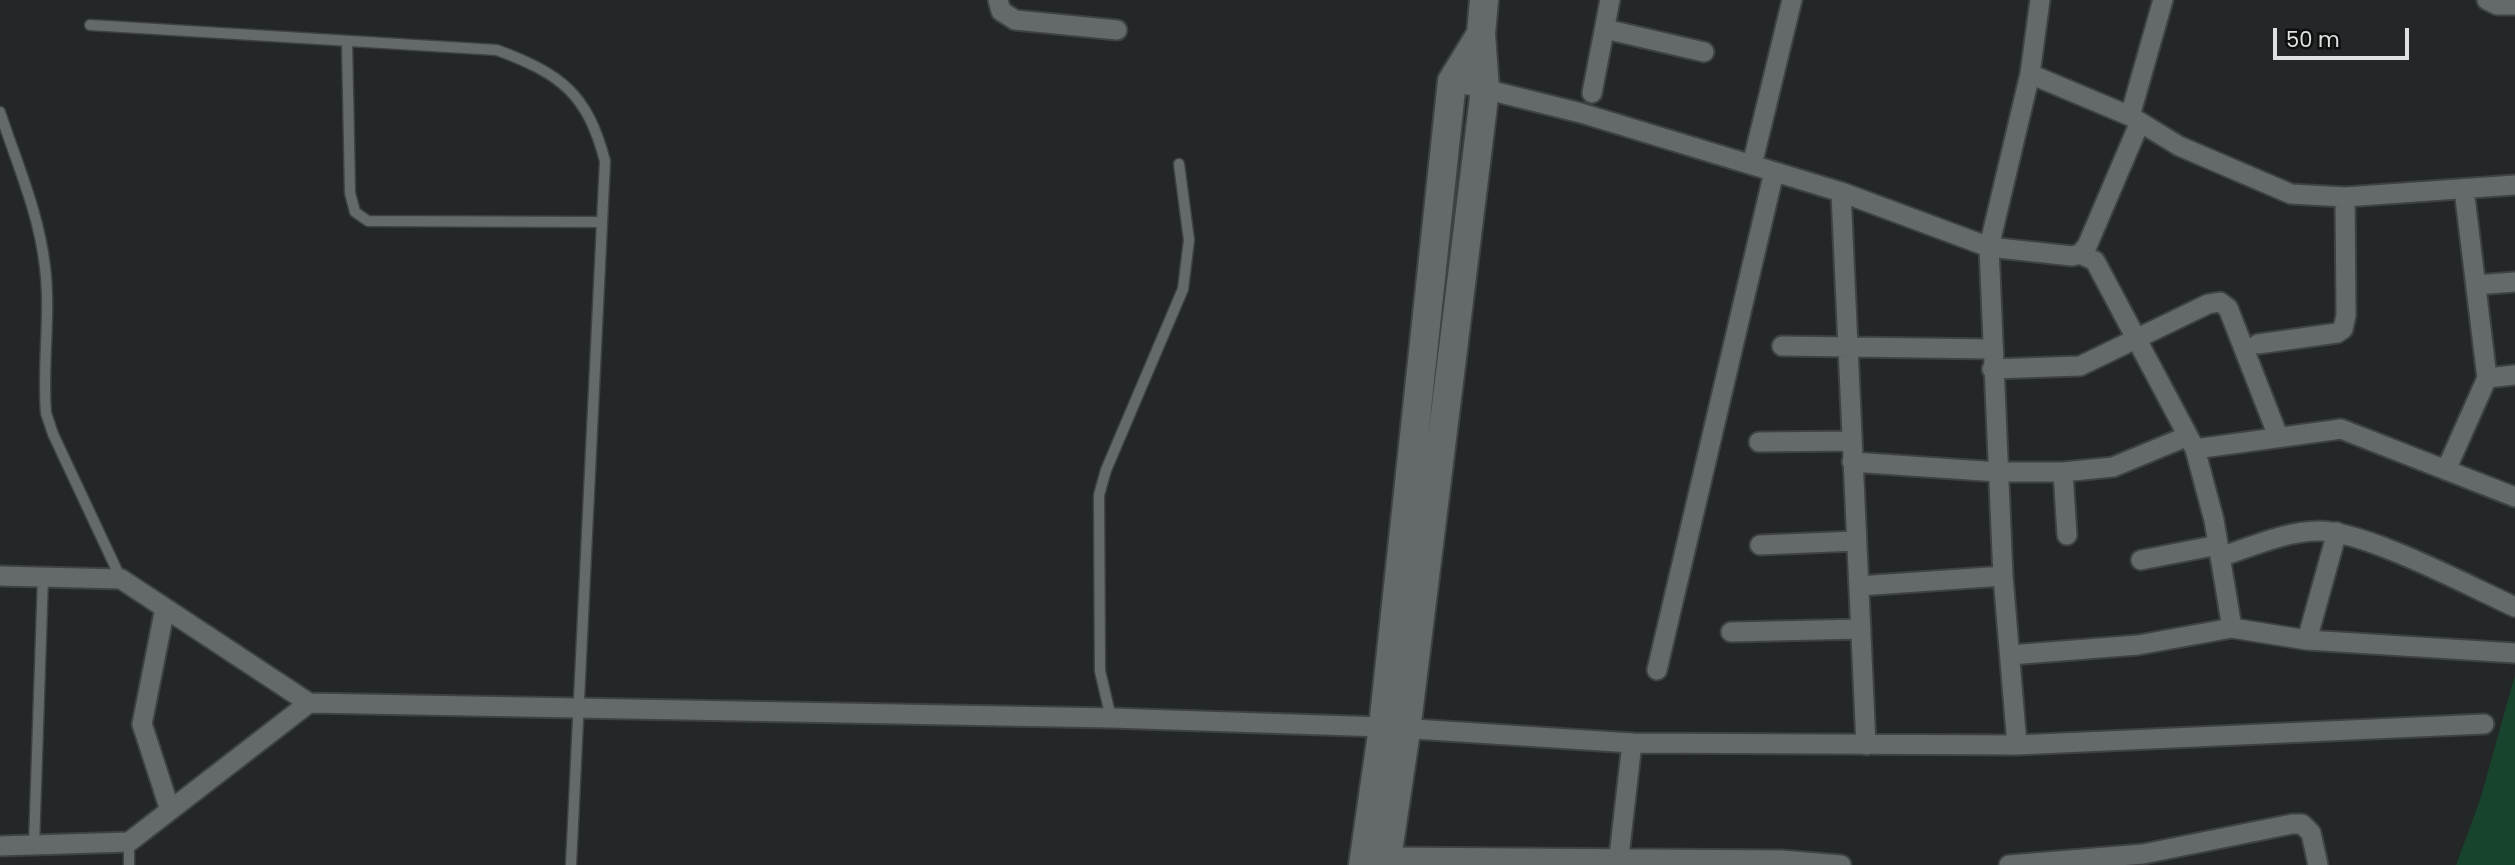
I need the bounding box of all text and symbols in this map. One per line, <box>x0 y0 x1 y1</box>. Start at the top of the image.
scale bar <box>2277 14 2414 58</box>
text: 50 m <box>2286 25 2340 54</box>

